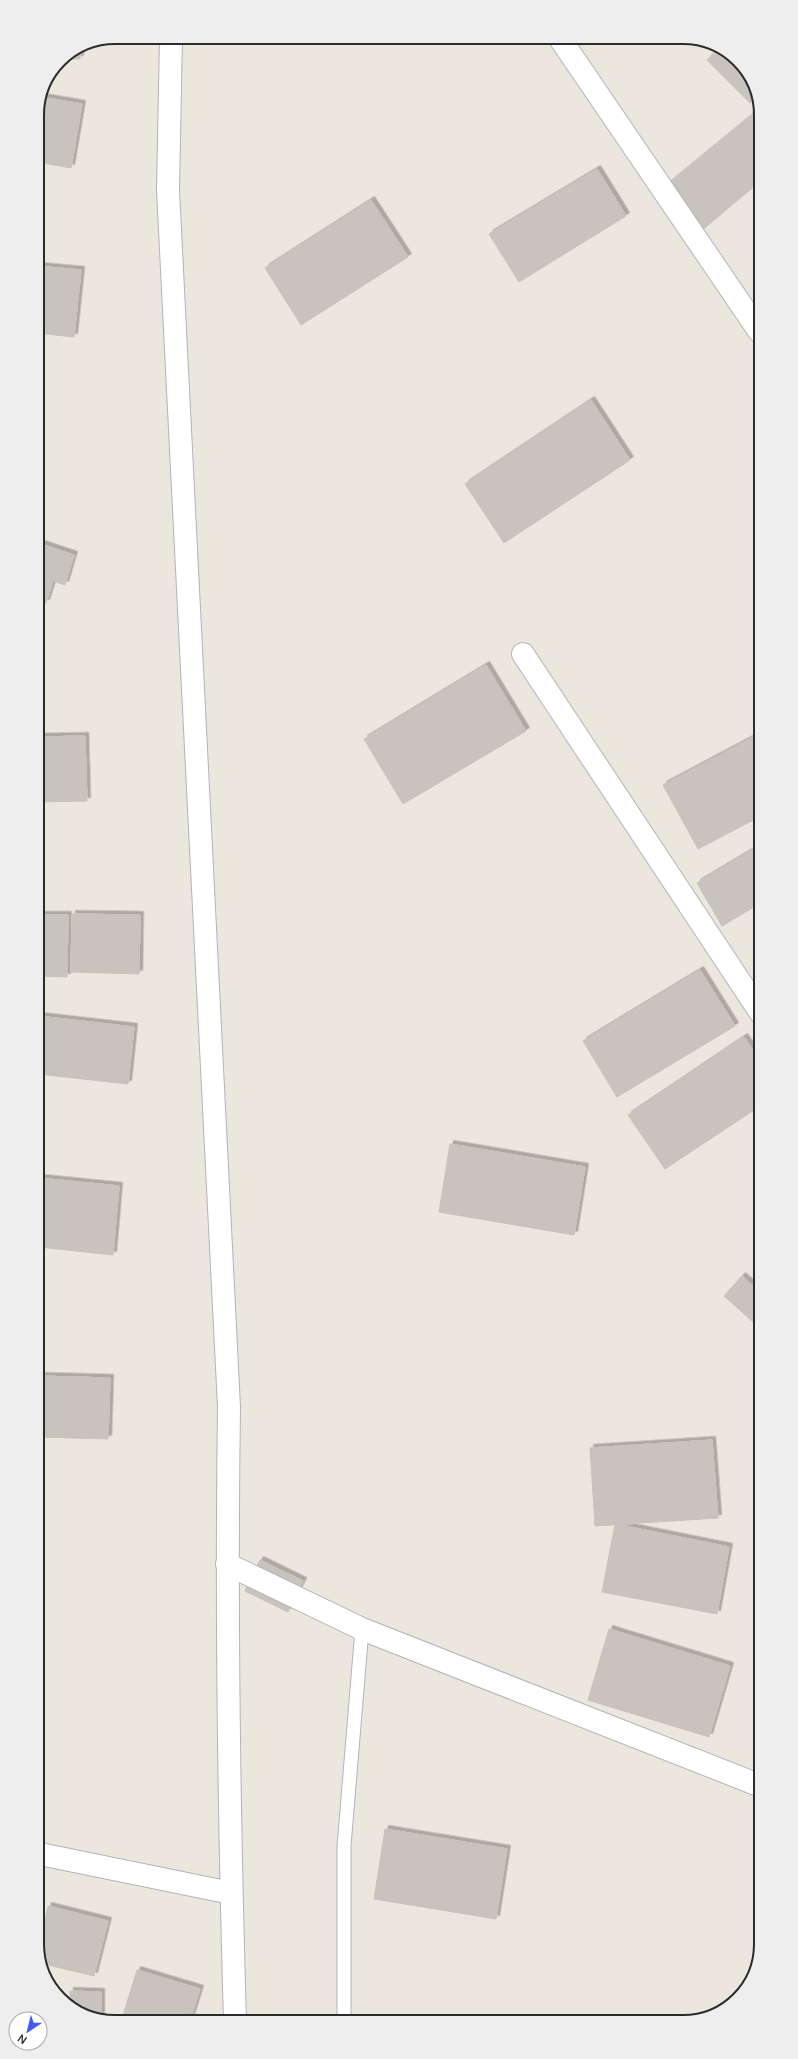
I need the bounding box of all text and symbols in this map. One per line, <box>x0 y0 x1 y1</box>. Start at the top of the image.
north arrow <box>8 2011 48 2051</box>
text: N <box>14 2031 30 2048</box>

